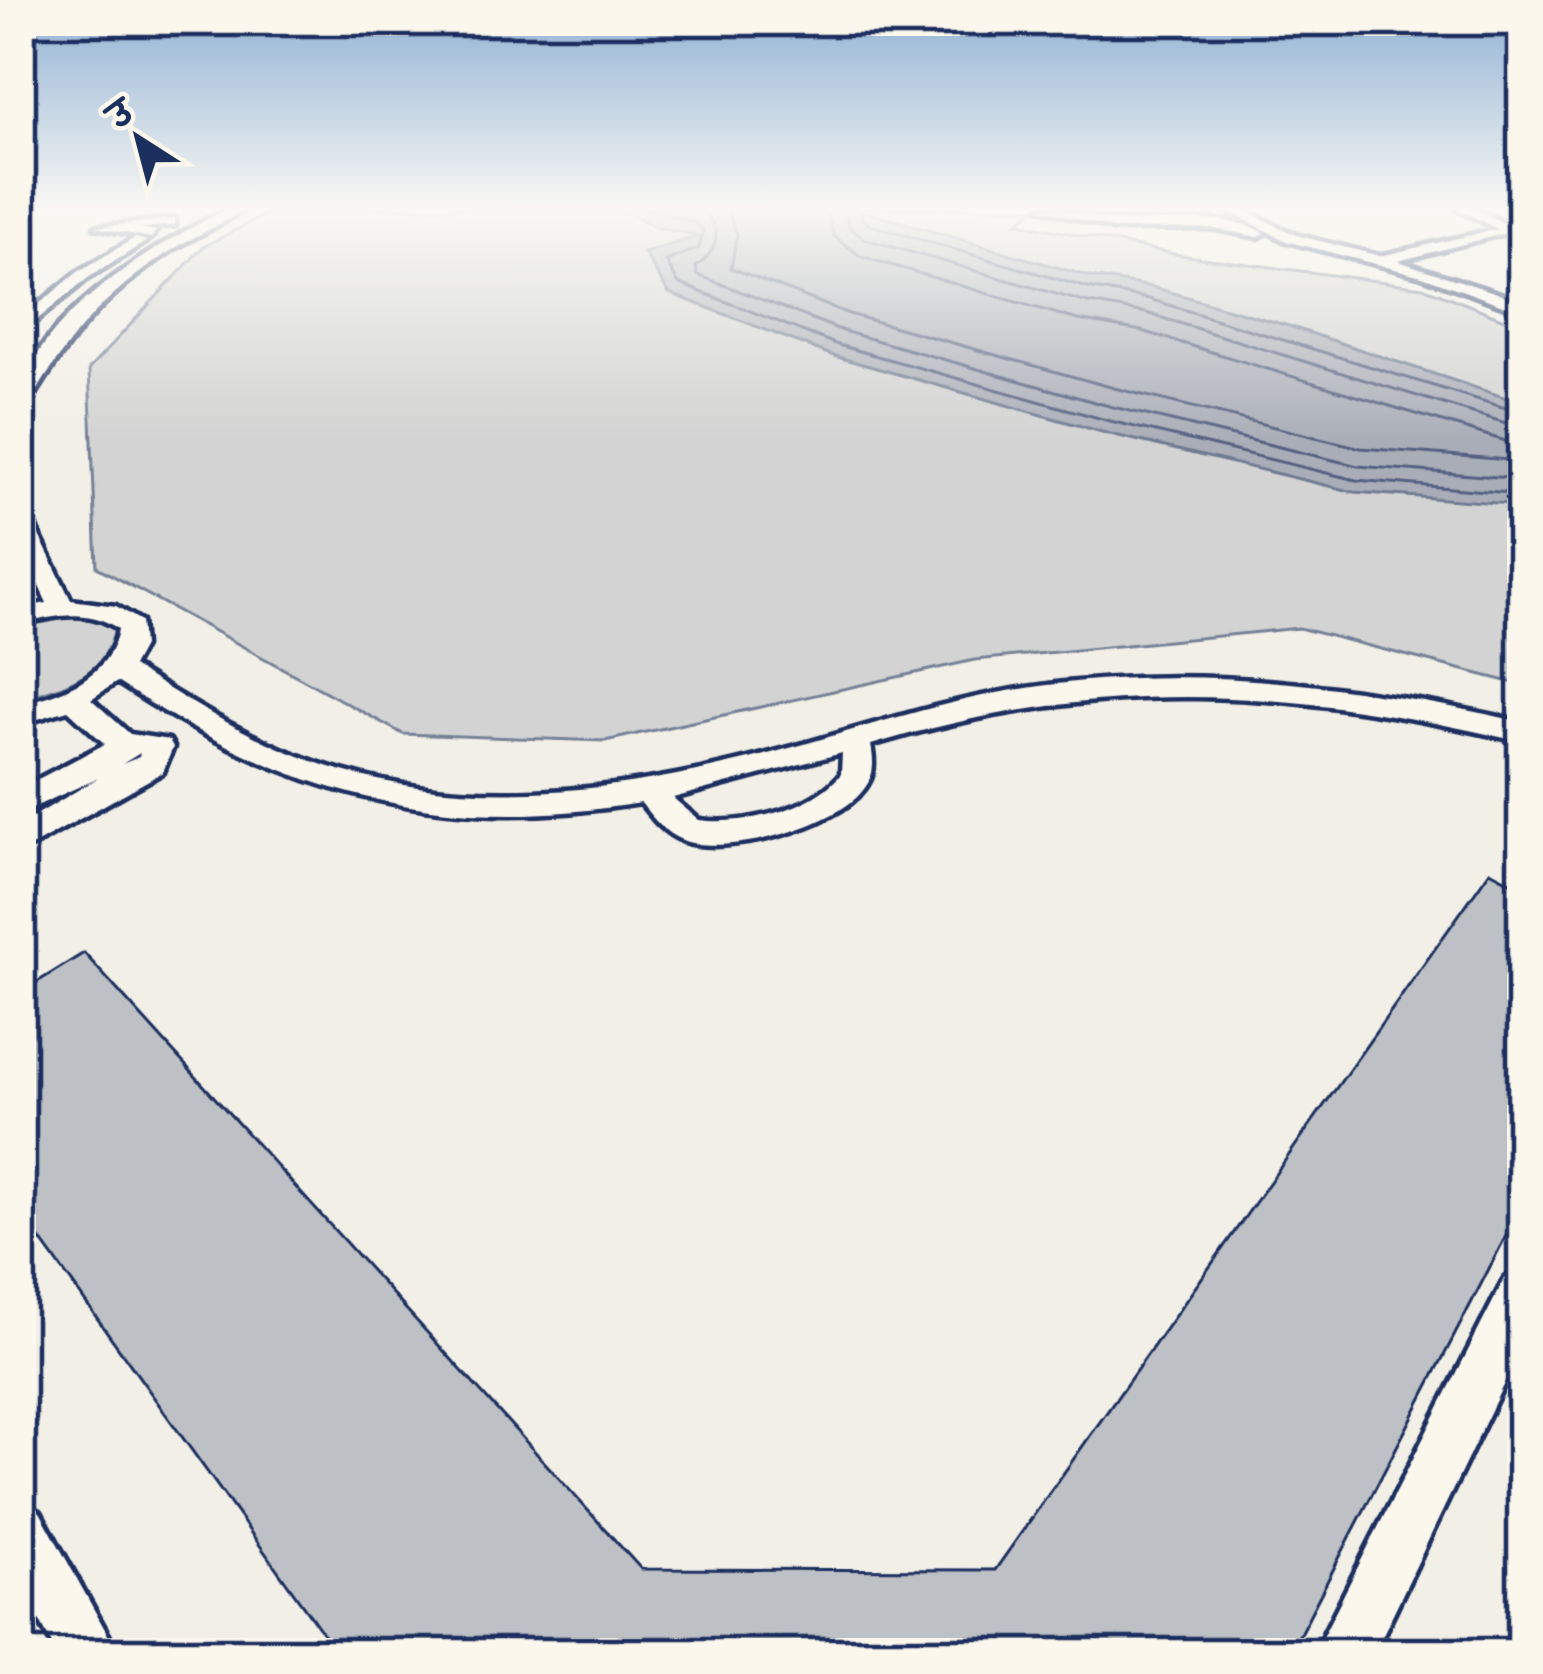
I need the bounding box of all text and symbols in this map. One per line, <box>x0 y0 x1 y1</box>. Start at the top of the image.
north arrow <box>78 78 198 198</box>
text: उ <box>96 88 145 140</box>

